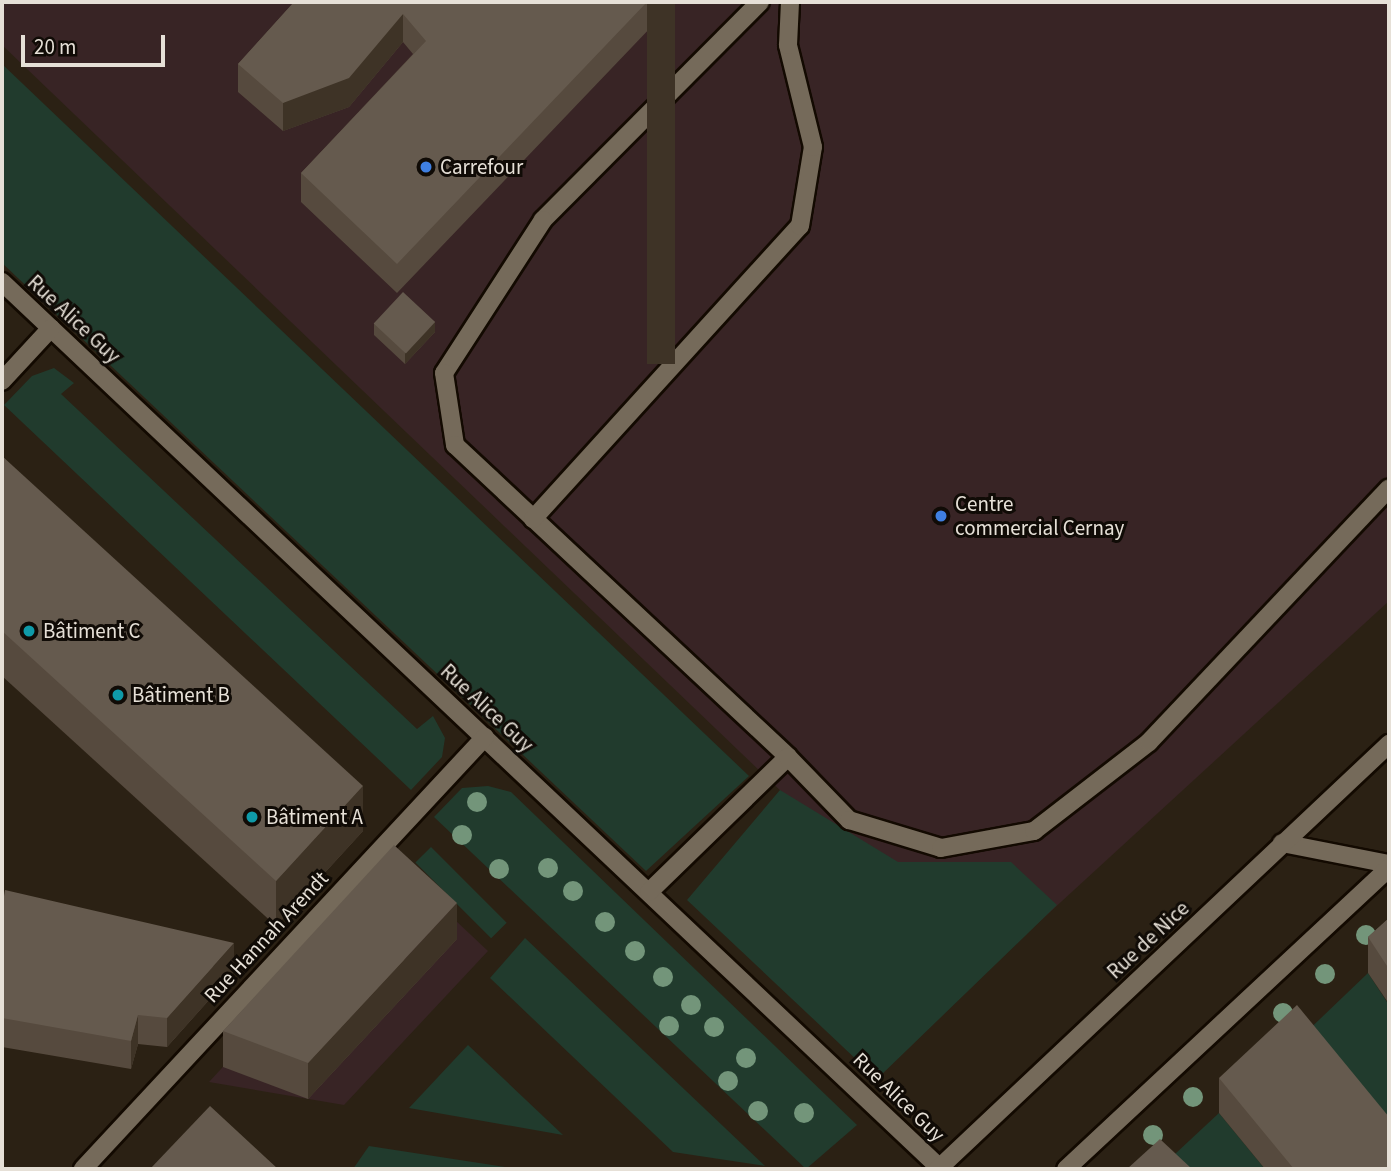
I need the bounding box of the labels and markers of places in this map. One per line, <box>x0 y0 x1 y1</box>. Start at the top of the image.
place label: Carrefour <box>440 154 523 180</box>
marker: Carrefour <box>418 159 434 175</box>
place label: Centre commercial Cernay <box>955 491 1124 541</box>
marker: Centre commercial Cernay <box>933 508 949 524</box>
place label: Bâtiment C <box>43 618 141 644</box>
marker: Bâtiment C <box>21 623 37 639</box>
place label: Bâtiment B <box>132 682 230 708</box>
marker: Bâtiment B <box>110 687 126 703</box>
place label: Bâtiment A <box>266 804 363 830</box>
marker: Bâtiment A <box>244 809 260 825</box>

